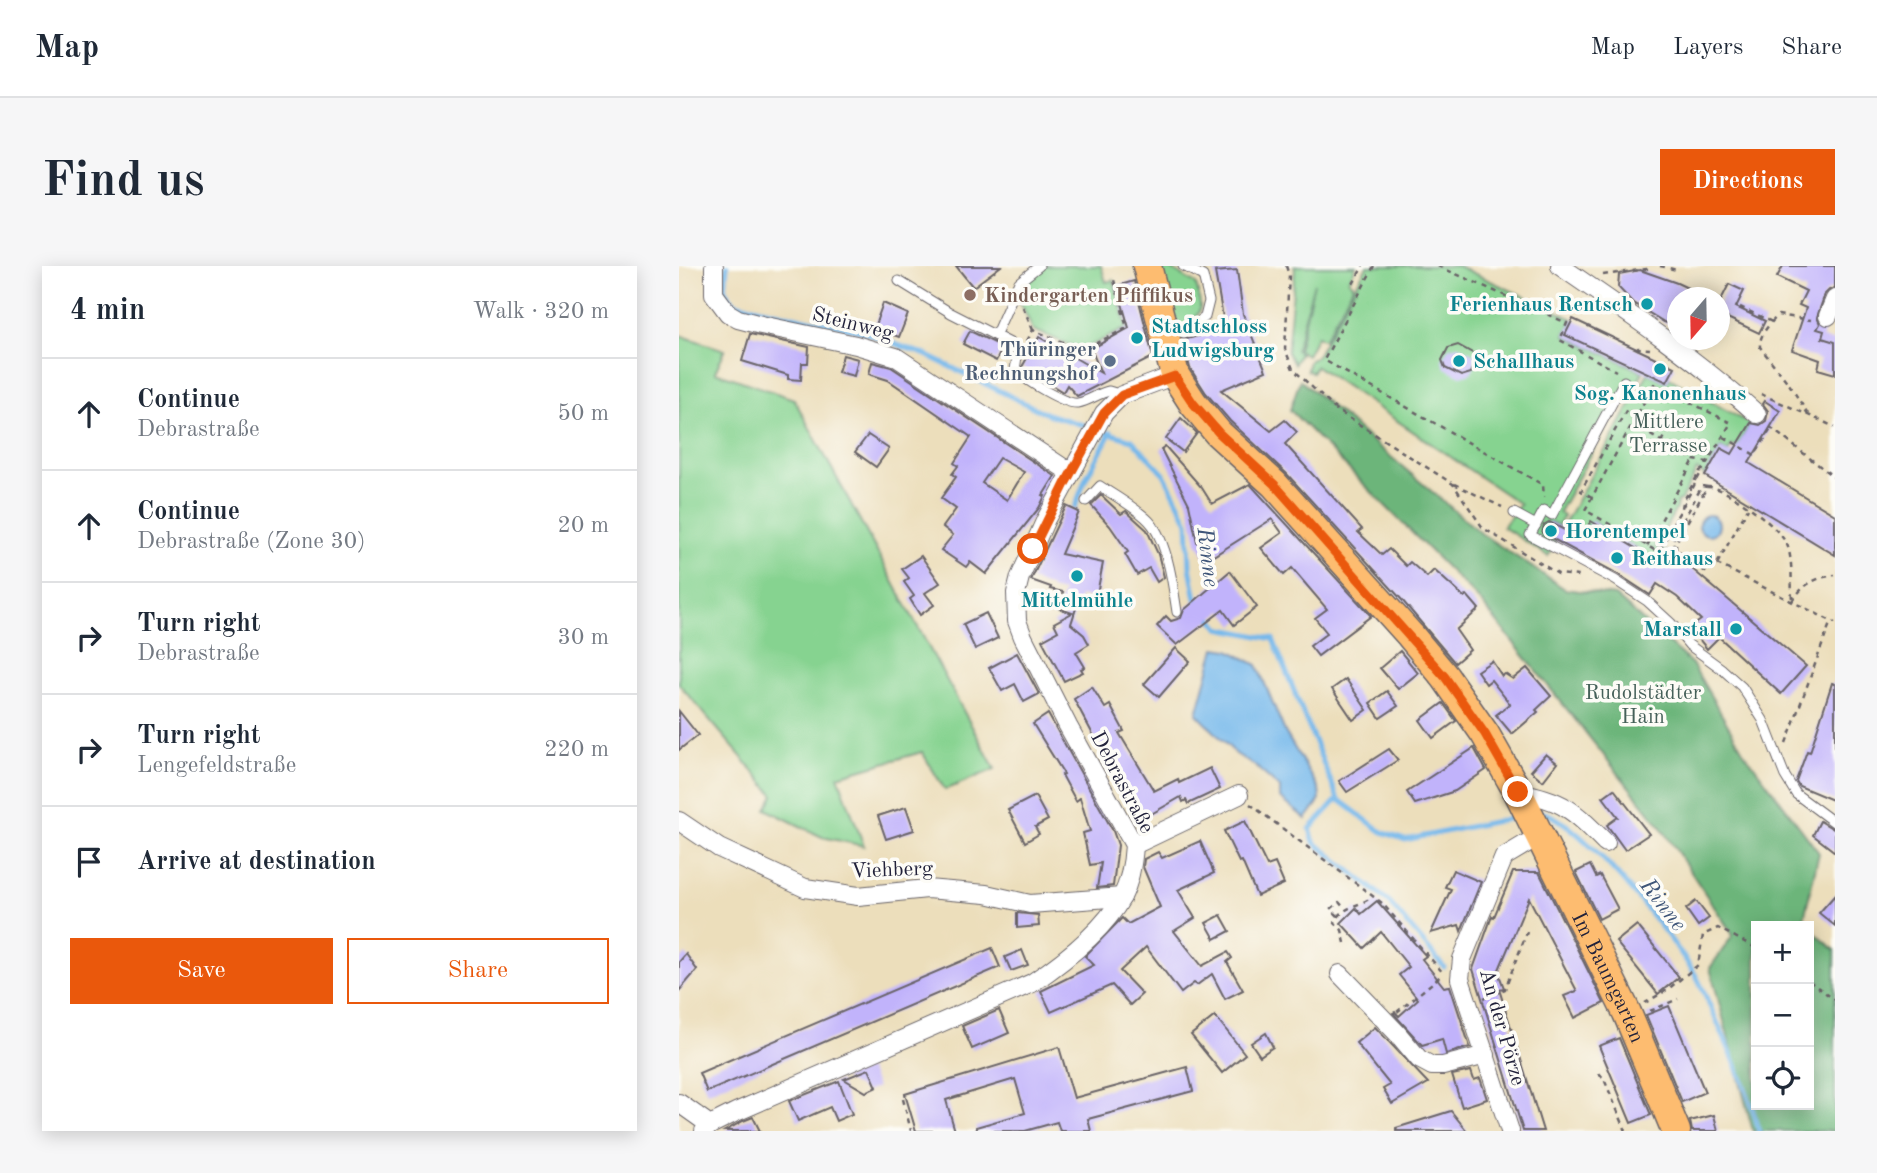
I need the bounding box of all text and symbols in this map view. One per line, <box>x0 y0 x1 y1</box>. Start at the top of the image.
text: Map <box>35 32 99 65</box>
text: Map <box>1591 36 1635 60</box>
text: Layers <box>1673 36 1743 60</box>
text: Share <box>1781 36 1842 60</box>
button: Directions <box>1660 149 1835 215</box>
text: Find us <box>42 158 205 207</box>
place label: Kindergarten Pfiffikus <box>984 286 1193 307</box>
marker: Kindergarten Pfiffikus <box>962 287 978 303</box>
north arrow <box>1667 287 1730 350</box>
place label: Ferienhaus Rentsch <box>1449 295 1633 316</box>
text: 4 min <box>70 296 145 326</box>
marker: Ferienhaus Rentsch <box>1639 296 1655 312</box>
text: Walk · 320 m <box>473 300 609 323</box>
street label: Steinweg <box>810 304 896 345</box>
place label: Stadtschloss Ludwigsburg <box>1151 317 1275 362</box>
marker: Stadtschloss Ludwigsburg <box>1129 330 1145 346</box>
place label: Thüringer Rechnungshof <box>964 340 1098 385</box>
place label: Schallhaus <box>1473 352 1574 373</box>
marker: Thüringer Rechnungshof <box>1102 353 1118 369</box>
marker: Schallhaus <box>1451 353 1467 369</box>
marker: Sog. Kanonenhaus <box>1652 361 1668 377</box>
place label: Sog. Kanonenhaus <box>1574 384 1746 405</box>
text: Continue <box>137 387 240 413</box>
icon: ahead <box>70 395 108 433</box>
text: 50 m <box>558 402 609 425</box>
park label: Mittlere Terrasse <box>1629 412 1707 457</box>
text: Debrastraße <box>137 418 260 441</box>
text: Continue <box>137 499 240 525</box>
icon: ahead <box>70 507 108 545</box>
text: 20 m <box>558 514 609 537</box>
place label: Horentempel <box>1565 522 1686 543</box>
marker: Horentempel <box>1543 523 1559 539</box>
water label: Rinne <box>1192 525 1223 588</box>
text: Debrastraße (Zone 30) <box>137 530 366 553</box>
route start <box>1017 533 1048 564</box>
place label: Reithaus <box>1631 549 1713 570</box>
marker: Reithaus <box>1609 550 1625 566</box>
marker: Mittelmühle <box>1069 568 1085 584</box>
place label: Mittelmühle <box>1020 591 1134 612</box>
text: Turn right <box>137 611 260 637</box>
icon: right <box>70 619 108 657</box>
place label: Marstall <box>1643 620 1722 641</box>
marker: Marstall <box>1728 621 1744 637</box>
text: 30 m <box>558 626 609 649</box>
text: Debrastraße <box>137 642 260 665</box>
park label: Rudolstädter Hain <box>1585 683 1702 728</box>
text: Turn right <box>137 723 260 749</box>
street label: Debrastraße <box>1086 728 1157 837</box>
icon: right <box>70 731 108 769</box>
text: 220 m <box>544 738 609 761</box>
text: Lengefeldstraße <box>137 754 296 777</box>
route end <box>1502 776 1533 807</box>
icon: arrive <box>70 843 108 881</box>
text: Arrive at destination <box>137 849 376 875</box>
street label: Viehberg <box>851 859 934 882</box>
water label: Rinne <box>1635 873 1690 936</box>
street label: Im Baumgarten <box>1567 909 1647 1046</box>
map controls <box>1751 921 1814 1110</box>
button: + <box>1751 921 1814 984</box>
button: Save <box>70 938 333 1004</box>
button: Share <box>347 938 609 1004</box>
street label: An der Pörze <box>1475 967 1528 1088</box>
button: − <box>1751 984 1814 1047</box>
button: locate <box>1751 1047 1814 1110</box>

